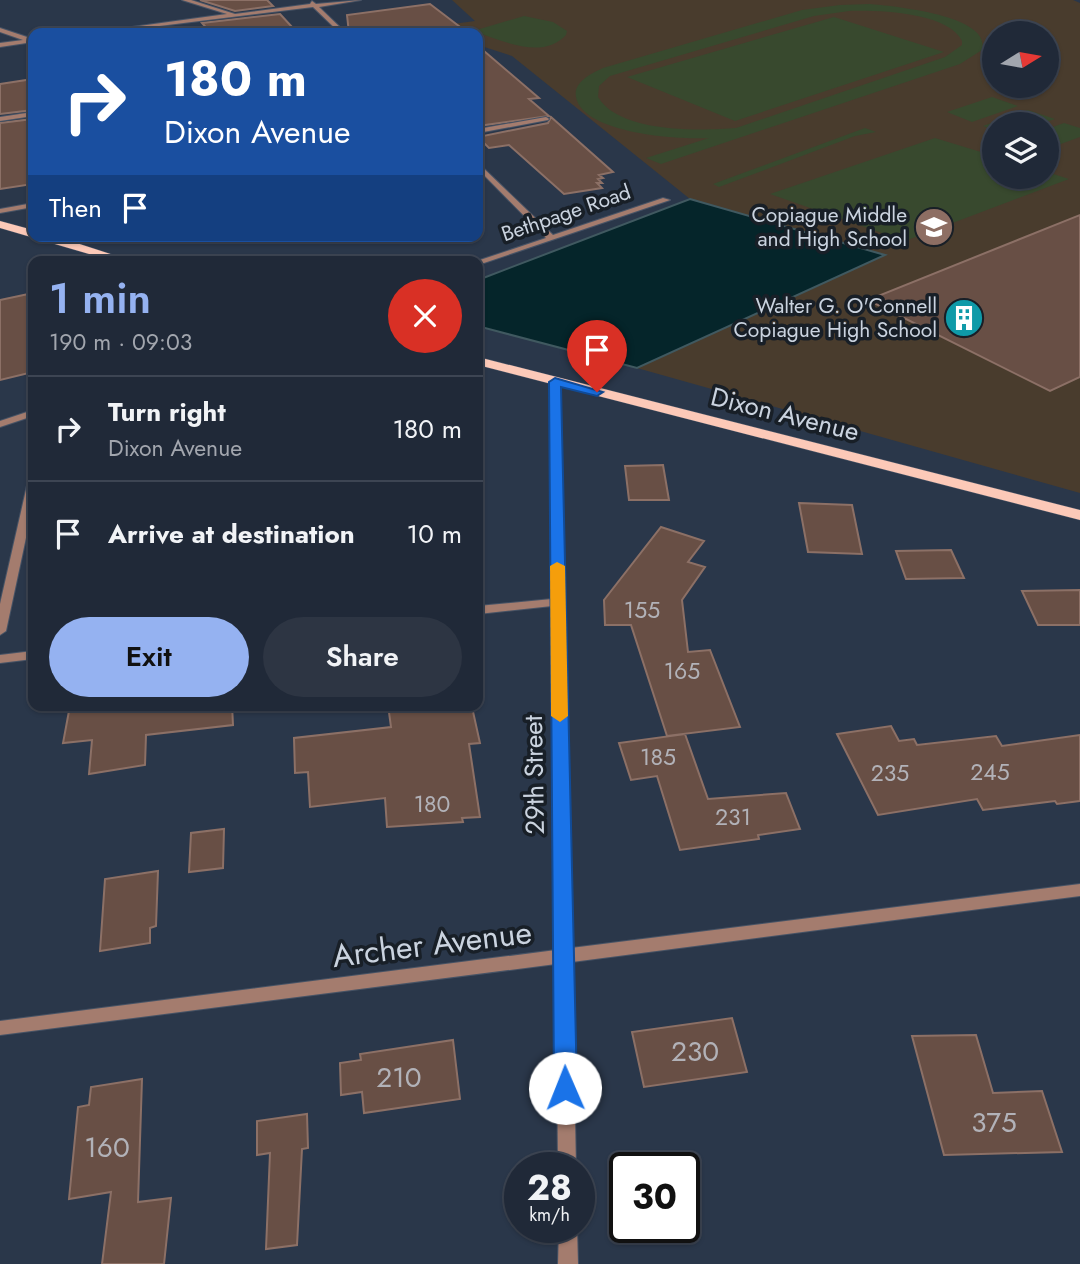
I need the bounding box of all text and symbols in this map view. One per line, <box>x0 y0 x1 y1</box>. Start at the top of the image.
north arrow <box>982 21 1059 98</box>
map controls <box>982 21 1059 189</box>
text: 180 m <box>164 44 307 114</box>
icon: right <box>49 56 140 147</box>
text: Dixon Avenue <box>164 109 351 155</box>
button: layers <box>982 112 1059 189</box>
street label: Bethpage Road <box>497 177 635 249</box>
text: Then <box>49 189 102 227</box>
icon: arrive <box>116 189 154 227</box>
place label: Copiague Middle and High School <box>751 200 907 254</box>
school or university icon: Copiague Middle and High School <box>913 206 955 248</box>
text: 1 min <box>49 268 151 329</box>
button: close <box>388 279 462 353</box>
place label: Walter G. O'Connell Copiague High School <box>733 291 937 345</box>
building icon: Walter G. O'Connell Copiague High School <box>943 297 985 339</box>
pin <box>567 320 627 392</box>
text: 190 m · 09:03 <box>49 325 192 359</box>
icon: arrive <box>578 331 616 369</box>
street label: Dixon Avenue <box>707 377 863 451</box>
text: Turn right <box>108 393 226 431</box>
icon: right <box>49 410 87 448</box>
text: 180 m <box>392 410 462 448</box>
text: Dixon Avenue <box>108 431 242 465</box>
icon: arrive <box>49 515 87 553</box>
text: Arrive at destination <box>108 515 355 553</box>
text: 10 m <box>407 515 462 553</box>
house number: 155 <box>624 593 660 627</box>
button: Exit <box>49 617 249 697</box>
button: Share <box>263 617 462 697</box>
house number: 165 <box>664 654 700 688</box>
street label: 29th Street <box>514 714 554 835</box>
house number: 185 <box>640 740 676 774</box>
house number: 245 <box>970 755 1010 789</box>
house number: 235 <box>871 756 909 790</box>
house number: 180 <box>414 787 450 821</box>
house number: 231 <box>715 800 751 834</box>
street label: Archer Avenue <box>330 909 534 979</box>
house number: 230 <box>671 1031 719 1072</box>
position arrow <box>528 1051 602 1125</box>
house number: 210 <box>376 1057 422 1098</box>
house number: 375 <box>971 1102 1017 1143</box>
house number: 160 <box>84 1127 130 1168</box>
speed limit sign: 30 <box>609 1152 700 1243</box>
text: 28 <box>527 1163 572 1213</box>
text: km/h <box>529 1202 570 1228</box>

